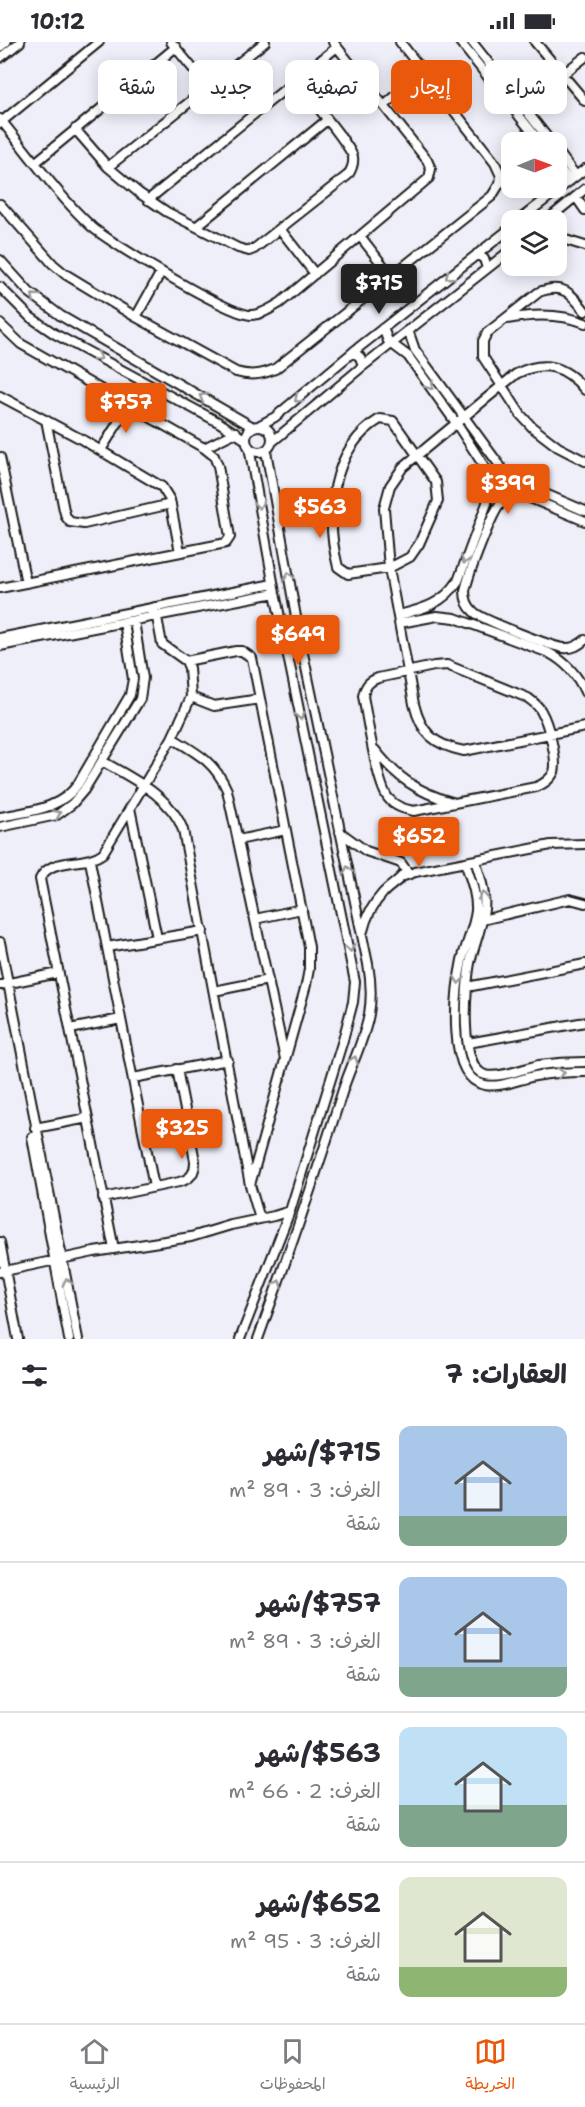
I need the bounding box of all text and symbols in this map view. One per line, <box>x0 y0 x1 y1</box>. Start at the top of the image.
text: 10:12 <box>30 7 85 36</box>
chip: شقة <box>98 60 177 114</box>
chip: جديد <box>189 60 273 114</box>
chip: تصفية <box>285 60 379 114</box>
chip: إيجار <box>391 60 472 114</box>
chip: شراء <box>484 60 567 114</box>
north arrow <box>501 132 567 198</box>
map controls <box>501 132 567 276</box>
button: layers <box>501 210 567 276</box>
pin: $715 <box>343 264 415 315</box>
one-way arrow <box>445 268 456 279</box>
text: $715 <box>355 270 403 296</box>
one-way arrow <box>32 293 42 304</box>
one-way arrow <box>91 350 102 361</box>
one-way arrow <box>423 380 434 391</box>
pin: $757 <box>90 383 162 434</box>
text: $757 <box>99 389 153 415</box>
one-way arrow <box>293 391 304 402</box>
one-way arrow <box>199 393 209 404</box>
pin: $399 <box>472 464 544 515</box>
text: $399 <box>481 470 535 496</box>
pin: $563 <box>284 488 356 539</box>
text: $563 <box>293 494 347 520</box>
one-way arrow <box>252 500 264 509</box>
one-way arrow <box>460 554 473 565</box>
one-way arrow <box>283 571 295 580</box>
pin: $649 <box>262 615 334 666</box>
text: $649 <box>270 621 326 647</box>
one-way arrow <box>293 711 306 721</box>
one-way arrow <box>50 809 61 821</box>
pin: $652 <box>383 817 455 868</box>
text: $652 <box>392 823 446 849</box>
one-way arrow <box>342 865 355 875</box>
one-way arrow <box>477 891 490 900</box>
one-way arrow <box>343 943 356 953</box>
one-way arrow <box>454 975 466 985</box>
one-way arrow <box>347 1055 359 1066</box>
one-way arrow <box>557 1067 566 1080</box>
pin: $325 <box>146 1109 218 1160</box>
text: $325 <box>155 1115 209 1141</box>
one-way arrow <box>61 1277 74 1287</box>
one-way arrow <box>270 1279 283 1290</box>
text: العقارات: 7 <box>445 1356 567 1391</box>
icon: filters <box>18 1359 51 1392</box>
text: $715/شهر <box>264 1434 381 1469</box>
icon: home <box>447 1450 519 1522</box>
text: الغرف: 3 · 89 m² <box>229 1477 381 1503</box>
text: شقة <box>346 1510 381 1536</box>
text: $757/شهر <box>258 1585 381 1620</box>
icon: home <box>447 1601 519 1673</box>
text: الغرف: 3 · 89 m² <box>229 1628 381 1654</box>
text: شقة <box>346 1661 381 1687</box>
text: $563/شهر <box>257 1735 381 1770</box>
icon: home <box>447 1751 519 1823</box>
text: الغرف: 2 · 66 m² <box>228 1778 381 1804</box>
text: شقة <box>346 1811 381 1837</box>
text: $652/شهر <box>257 1885 381 1920</box>
icon: home <box>447 1901 519 1973</box>
text: الغرف: 3 · 95 m² <box>230 1928 381 1954</box>
text: شقة <box>346 1961 381 1987</box>
tab: الرئيسية <box>70 2035 120 2098</box>
tab: المحفوظات <box>260 2035 326 2098</box>
tab: الخريطة <box>465 2035 515 2098</box>

